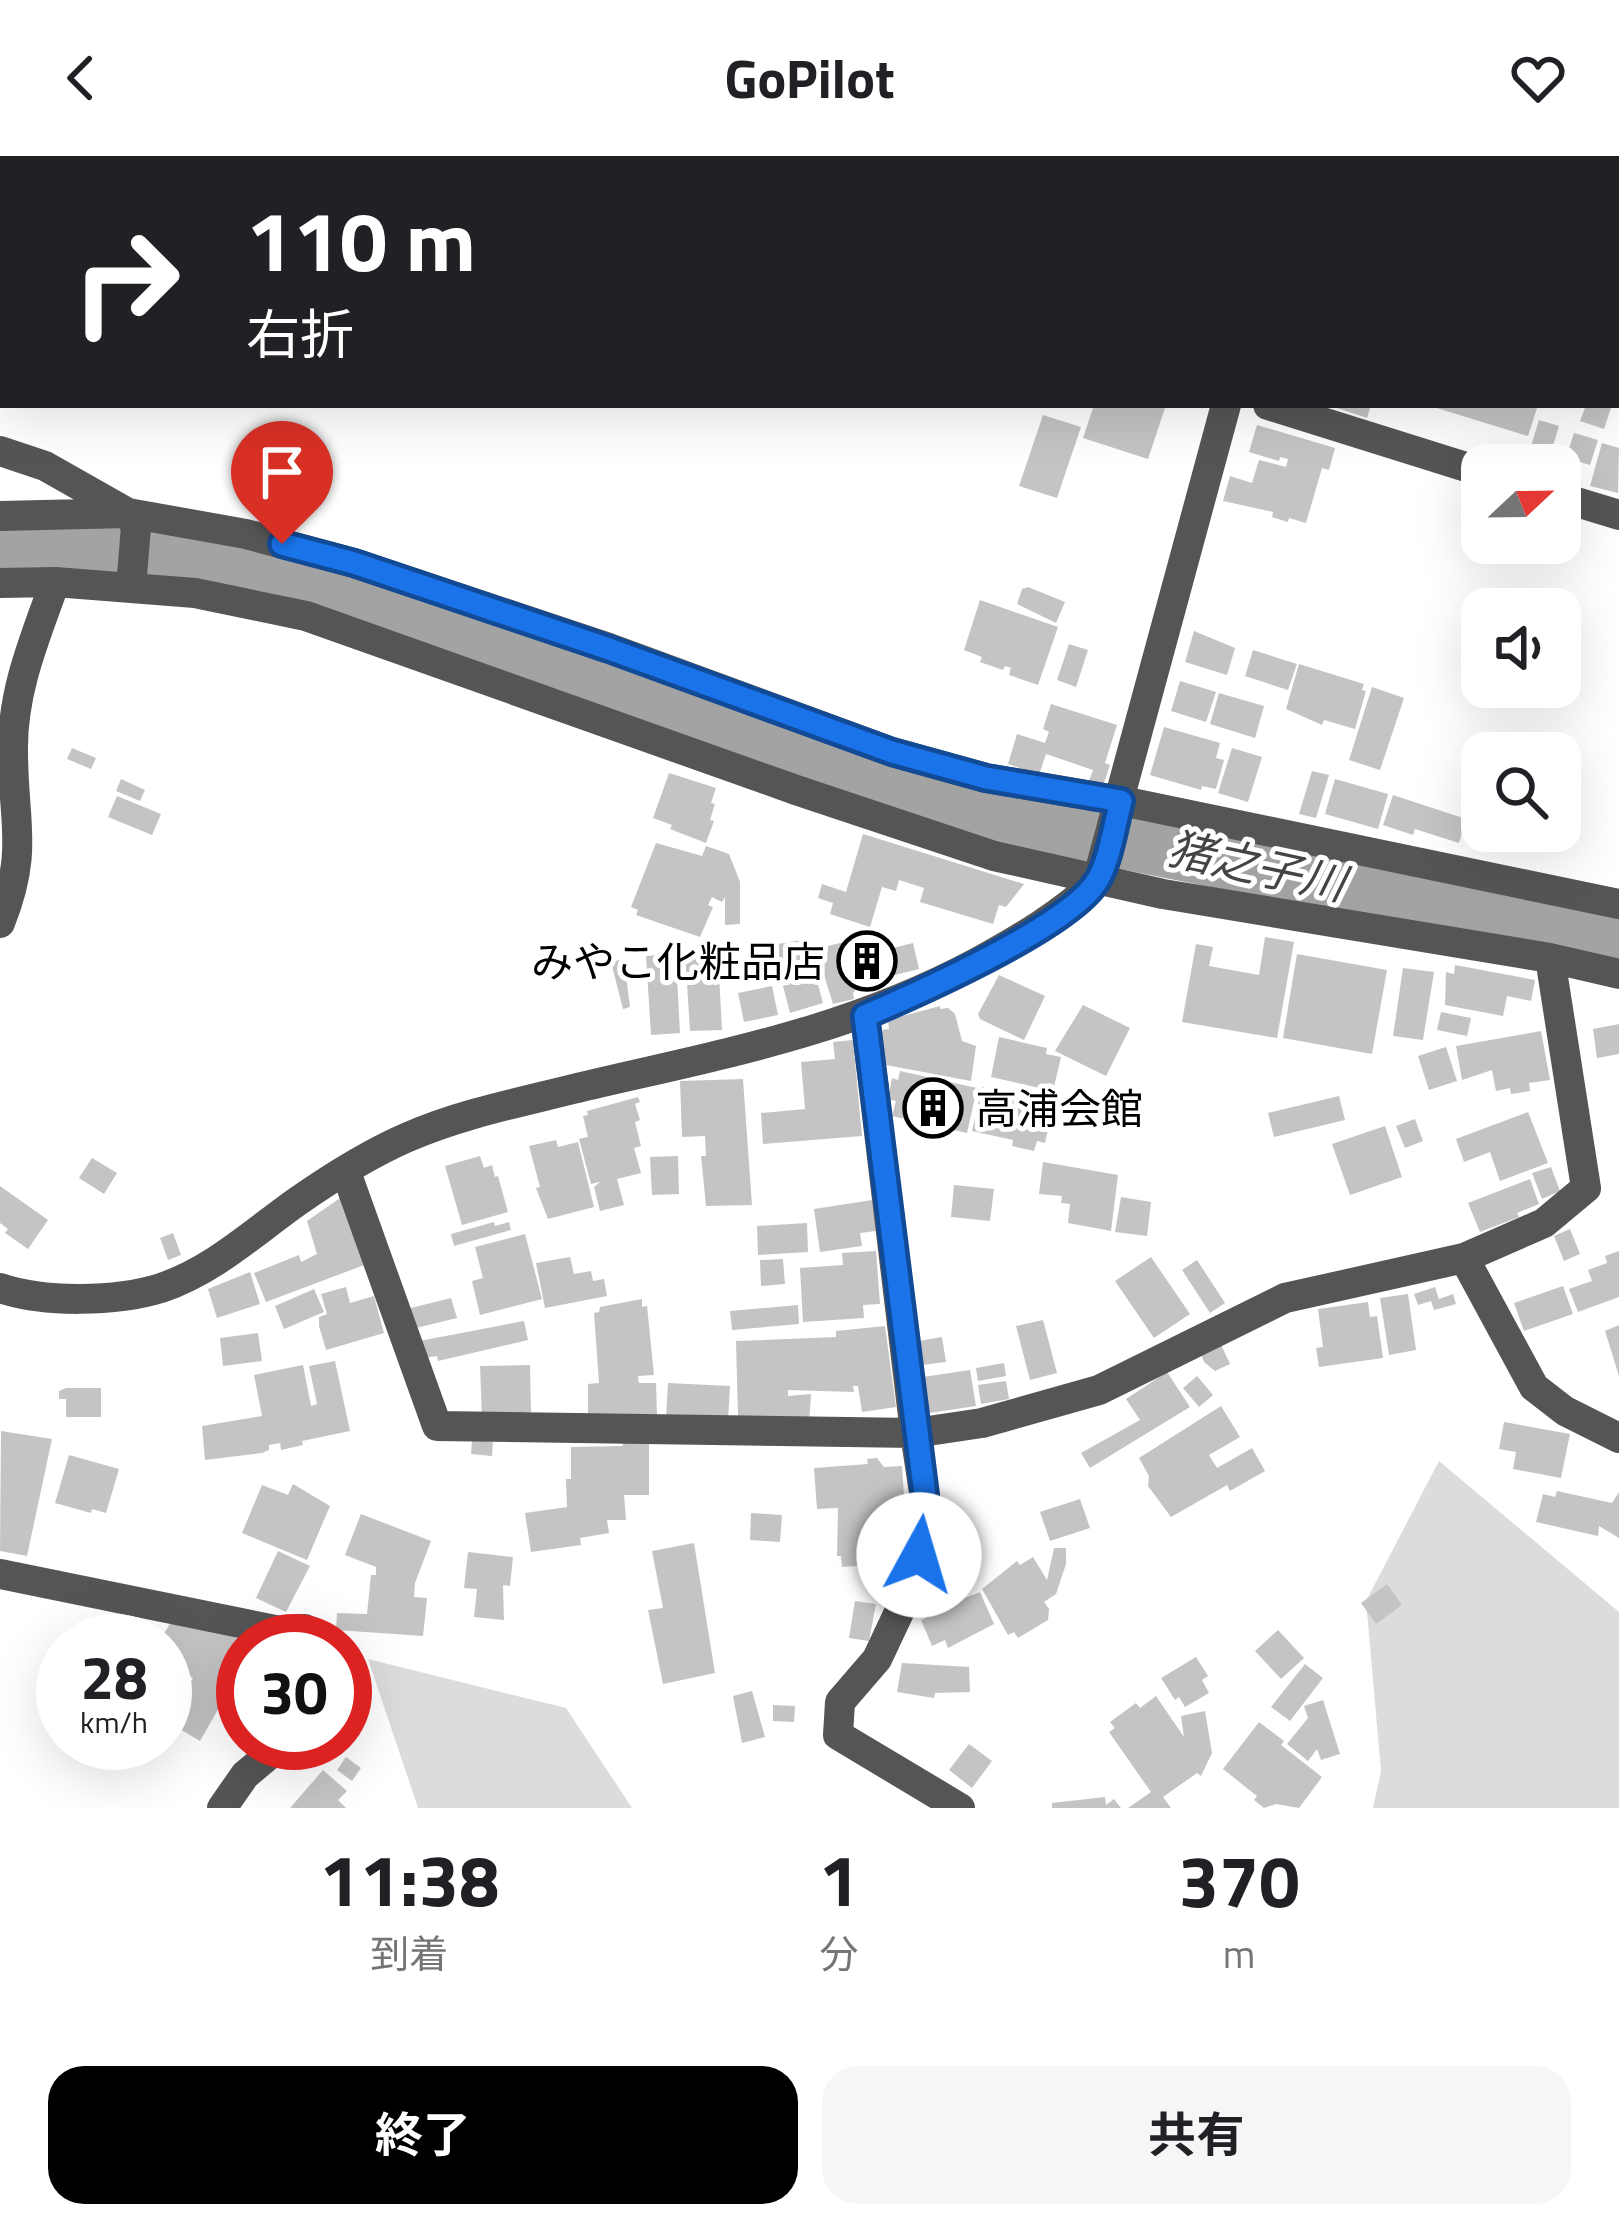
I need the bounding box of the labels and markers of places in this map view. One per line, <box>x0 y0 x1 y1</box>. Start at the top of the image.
pin <box>231 421 333 544</box>
place label: みやこ化粧品店 <box>531 929 825 993</box>
building icon: みやこ化粧品店 <box>836 930 898 992</box>
place label: 高浦会館 <box>975 1076 1143 1140</box>
building icon: 高浦会館 <box>902 1077 964 1139</box>

